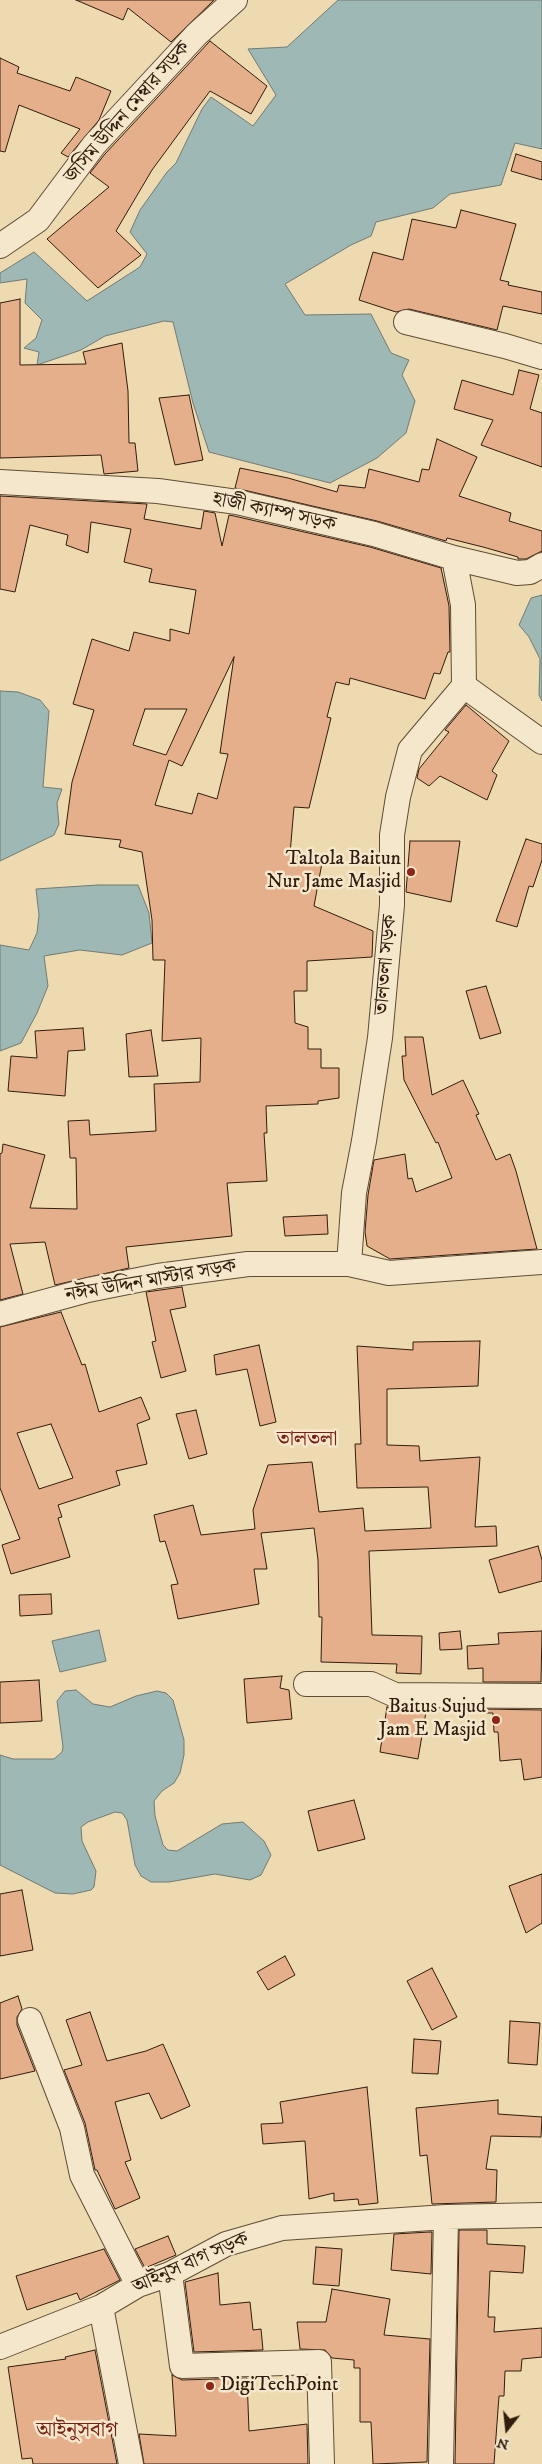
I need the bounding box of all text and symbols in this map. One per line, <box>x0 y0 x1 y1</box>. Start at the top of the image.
street label: জসিম উদ্দিন মেম্বার সড়ক <box>60 37 196 189</box>
street label: হাজী ক্যাম্প সড়ক <box>210 488 338 538</box>
place label: Taltola Baitun Nur Jame Masjid <box>267 848 401 895</box>
marker: Taltola Baitun Nur Jame Masjid <box>405 866 417 878</box>
street label: তালতলা সড়ক <box>371 914 403 1016</box>
street label: নঈম উদ্দিন মাস্টার সড়ক <box>64 1255 238 1309</box>
district label: তালতলা <box>277 1428 337 1454</box>
place label: Baitus Sujud Jam E Masjid <box>379 1696 486 1743</box>
marker: Baitus Sujud Jam E Masjid <box>490 1714 502 1726</box>
street label: আইনুস বাগ সড়ক <box>129 2228 253 2300</box>
place label: DigiTechPoint <box>220 2374 338 2398</box>
marker: DigiTechPoint <box>204 2380 216 2392</box>
north arrow <box>482 2404 532 2454</box>
district label: আইনুসবাগ <box>36 2419 118 2445</box>
text: N <box>495 2433 511 2454</box>

